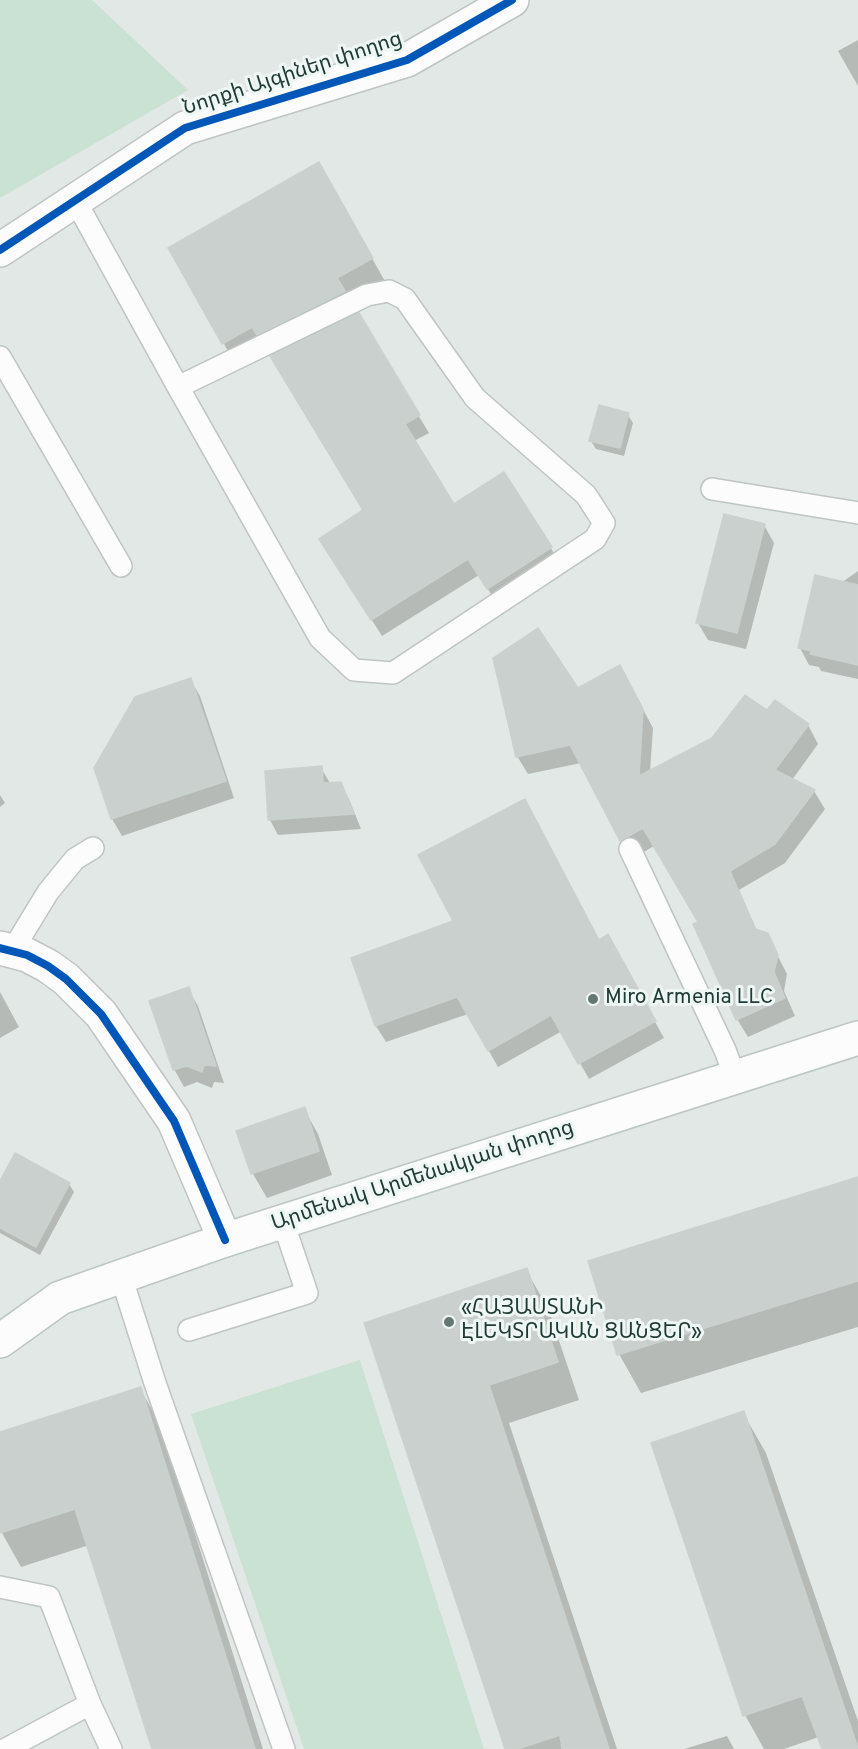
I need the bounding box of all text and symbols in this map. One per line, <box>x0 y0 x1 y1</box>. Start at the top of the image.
street label: Նորքի Այգիներ փողոց <box>180 28 406 122</box>
place label: Miro Armenia LLC <box>605 986 773 1012</box>
marker: Miro Armenia LLC <box>586 992 600 1006</box>
street label: Արմենակ Արմենակյան փողոց <box>269 1116 577 1238</box>
place label: «ՀԱՅԱՍՏԱՆԻ ԷԼԵԿՏՐԱԿԱՆ ՑԱՆՑԵՐ» <box>461 1297 702 1347</box>
marker: «ՀԱՅԱՍՏԱՆԻ ԷԼԵԿՏՐԱԿԱՆ ՑԱՆՑԵՐ» <box>442 1315 456 1329</box>

